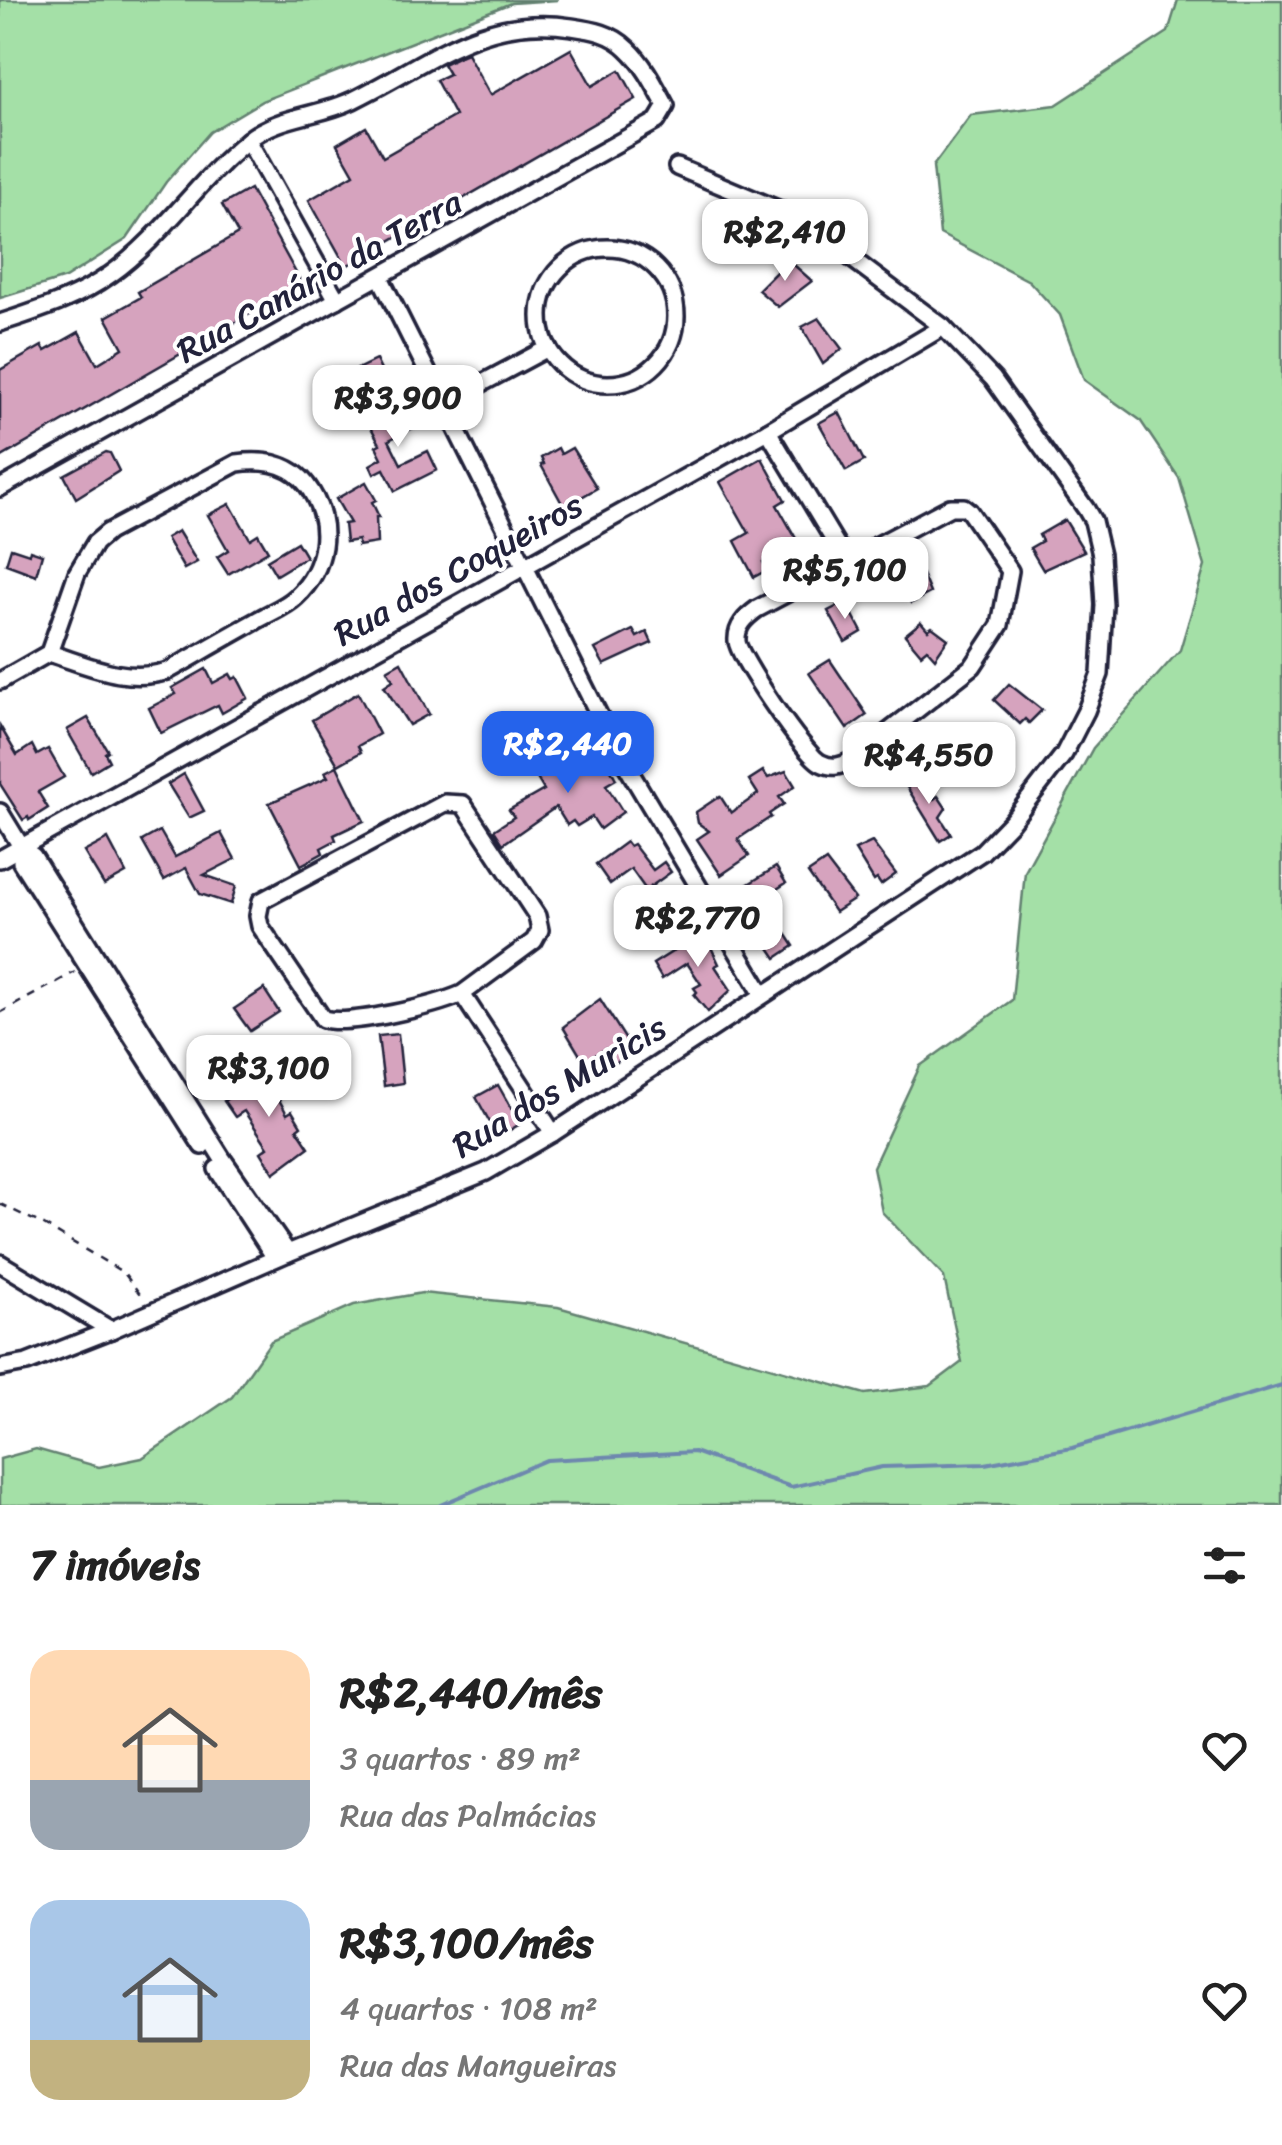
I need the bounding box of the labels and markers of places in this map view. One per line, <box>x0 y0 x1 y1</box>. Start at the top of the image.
pin: R$2,410 <box>693 199 877 284</box>
pin: R$3,900 <box>306 365 490 450</box>
pin: R$5,100 <box>753 537 937 622</box>
pin: R$2,440 <box>476 711 660 796</box>
pin: R$4,550 <box>837 722 1021 807</box>
pin: R$2,770 <box>606 885 790 970</box>
pin: R$3,100 <box>177 1035 361 1120</box>

